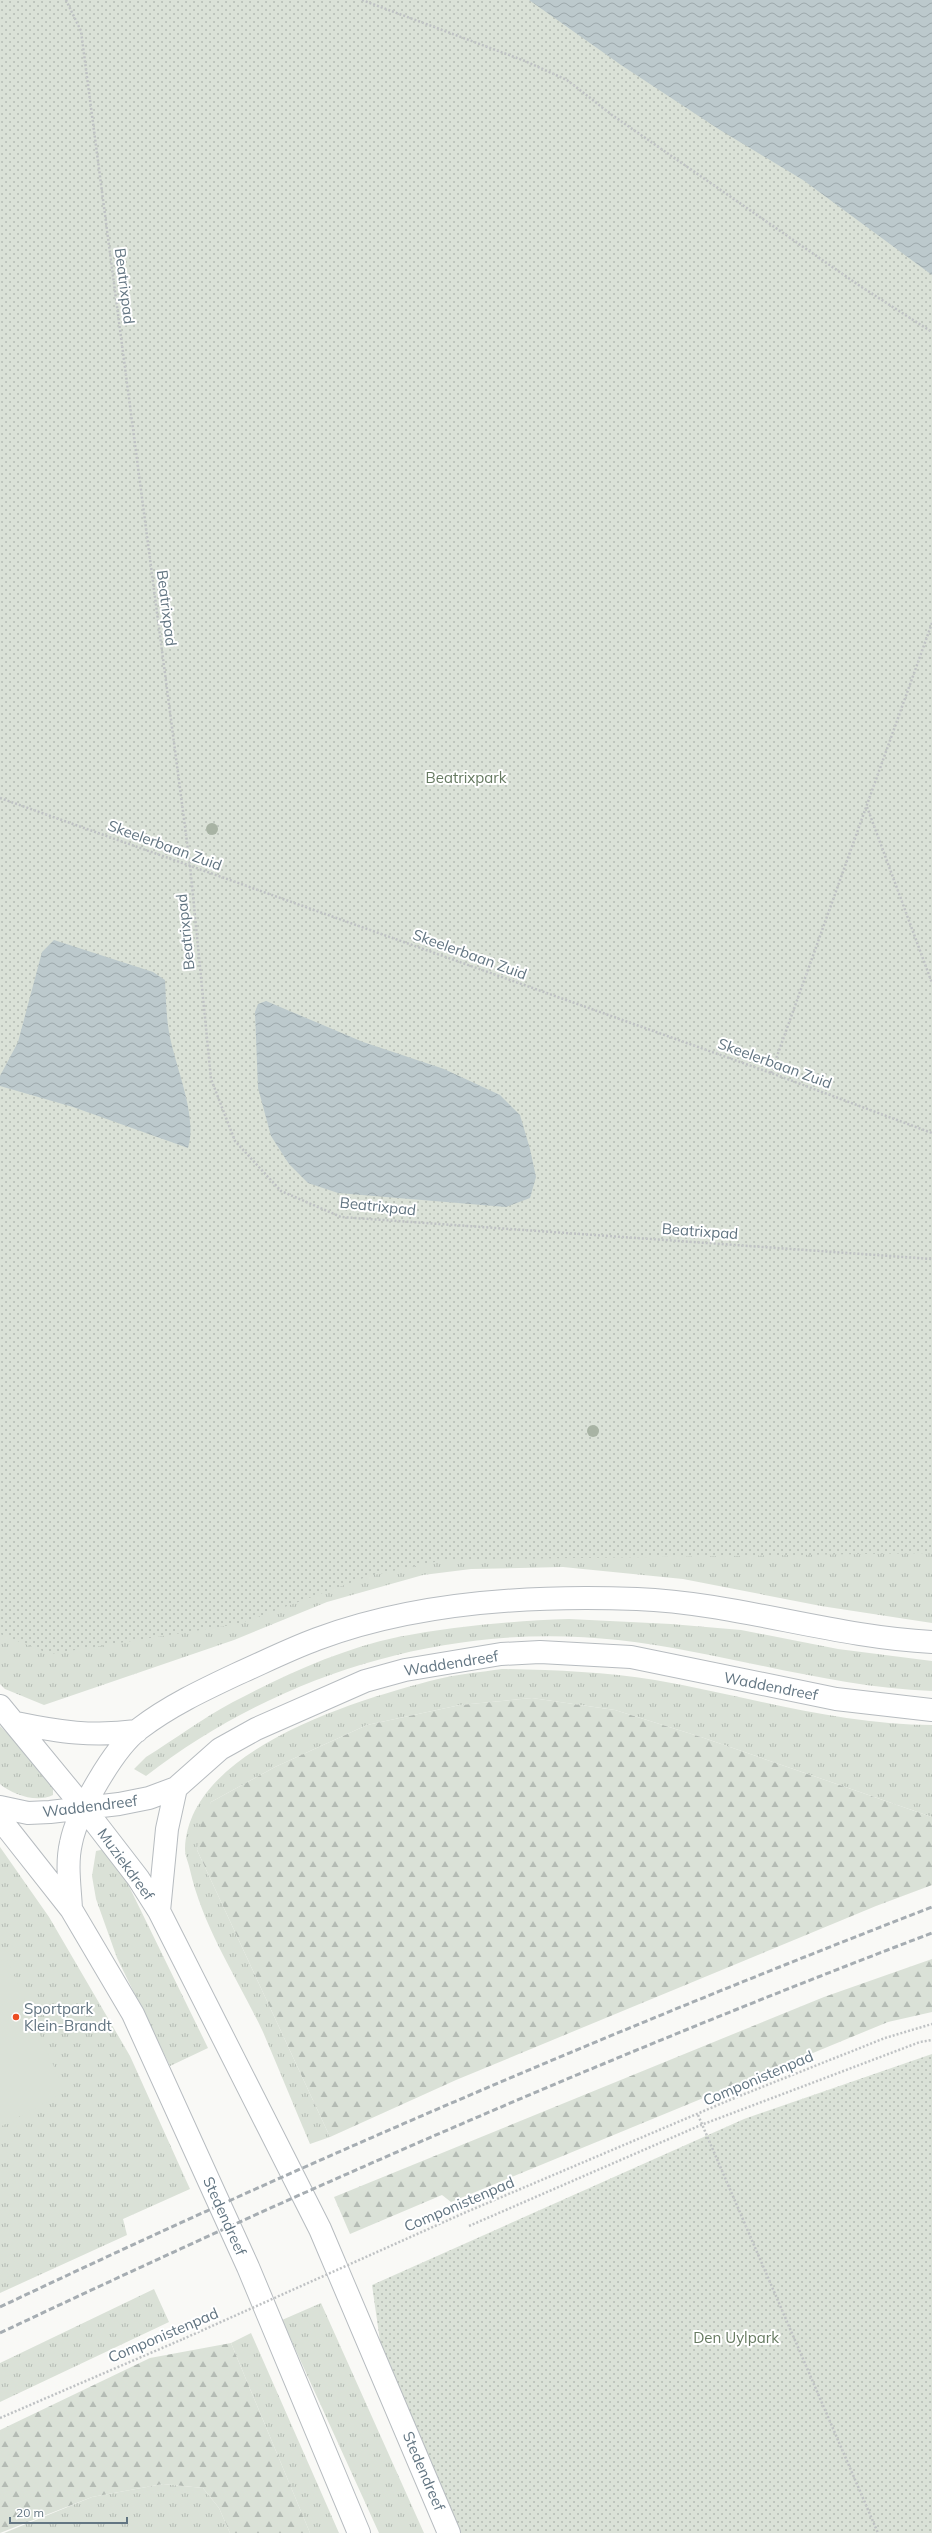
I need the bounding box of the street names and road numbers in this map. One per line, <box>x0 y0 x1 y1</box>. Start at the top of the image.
street label: Beatrixpad <box>111 247 139 325</box>
street label: Beatrixpad <box>153 569 181 647</box>
street label: Skeelerbaan Zuid <box>105 816 225 874</box>
street label: Beatrixpad <box>172 893 198 971</box>
street label: Skeelerbaan Zuid <box>410 925 530 983</box>
street label: Skeelerbaan Zuid <box>715 1034 835 1092</box>
street label: Beatrixpad <box>339 1193 417 1219</box>
street label: Beatrixpad <box>661 1219 739 1243</box>
street label: Waddendreef <box>402 1646 501 1680</box>
street label: Waddendreef <box>722 1668 821 1705</box>
street label: Waddendreef <box>41 1791 139 1821</box>
street label: Muziekdreef <box>94 1824 159 1904</box>
street label: Componistenpad <box>700 2046 816 2110</box>
street label: Componistenpad <box>401 2172 517 2236</box>
street label: Stedendreef <box>199 2174 251 2259</box>
street label: Componistenpad <box>105 2303 221 2367</box>
street label: Stedendreef <box>399 2428 450 2514</box>

